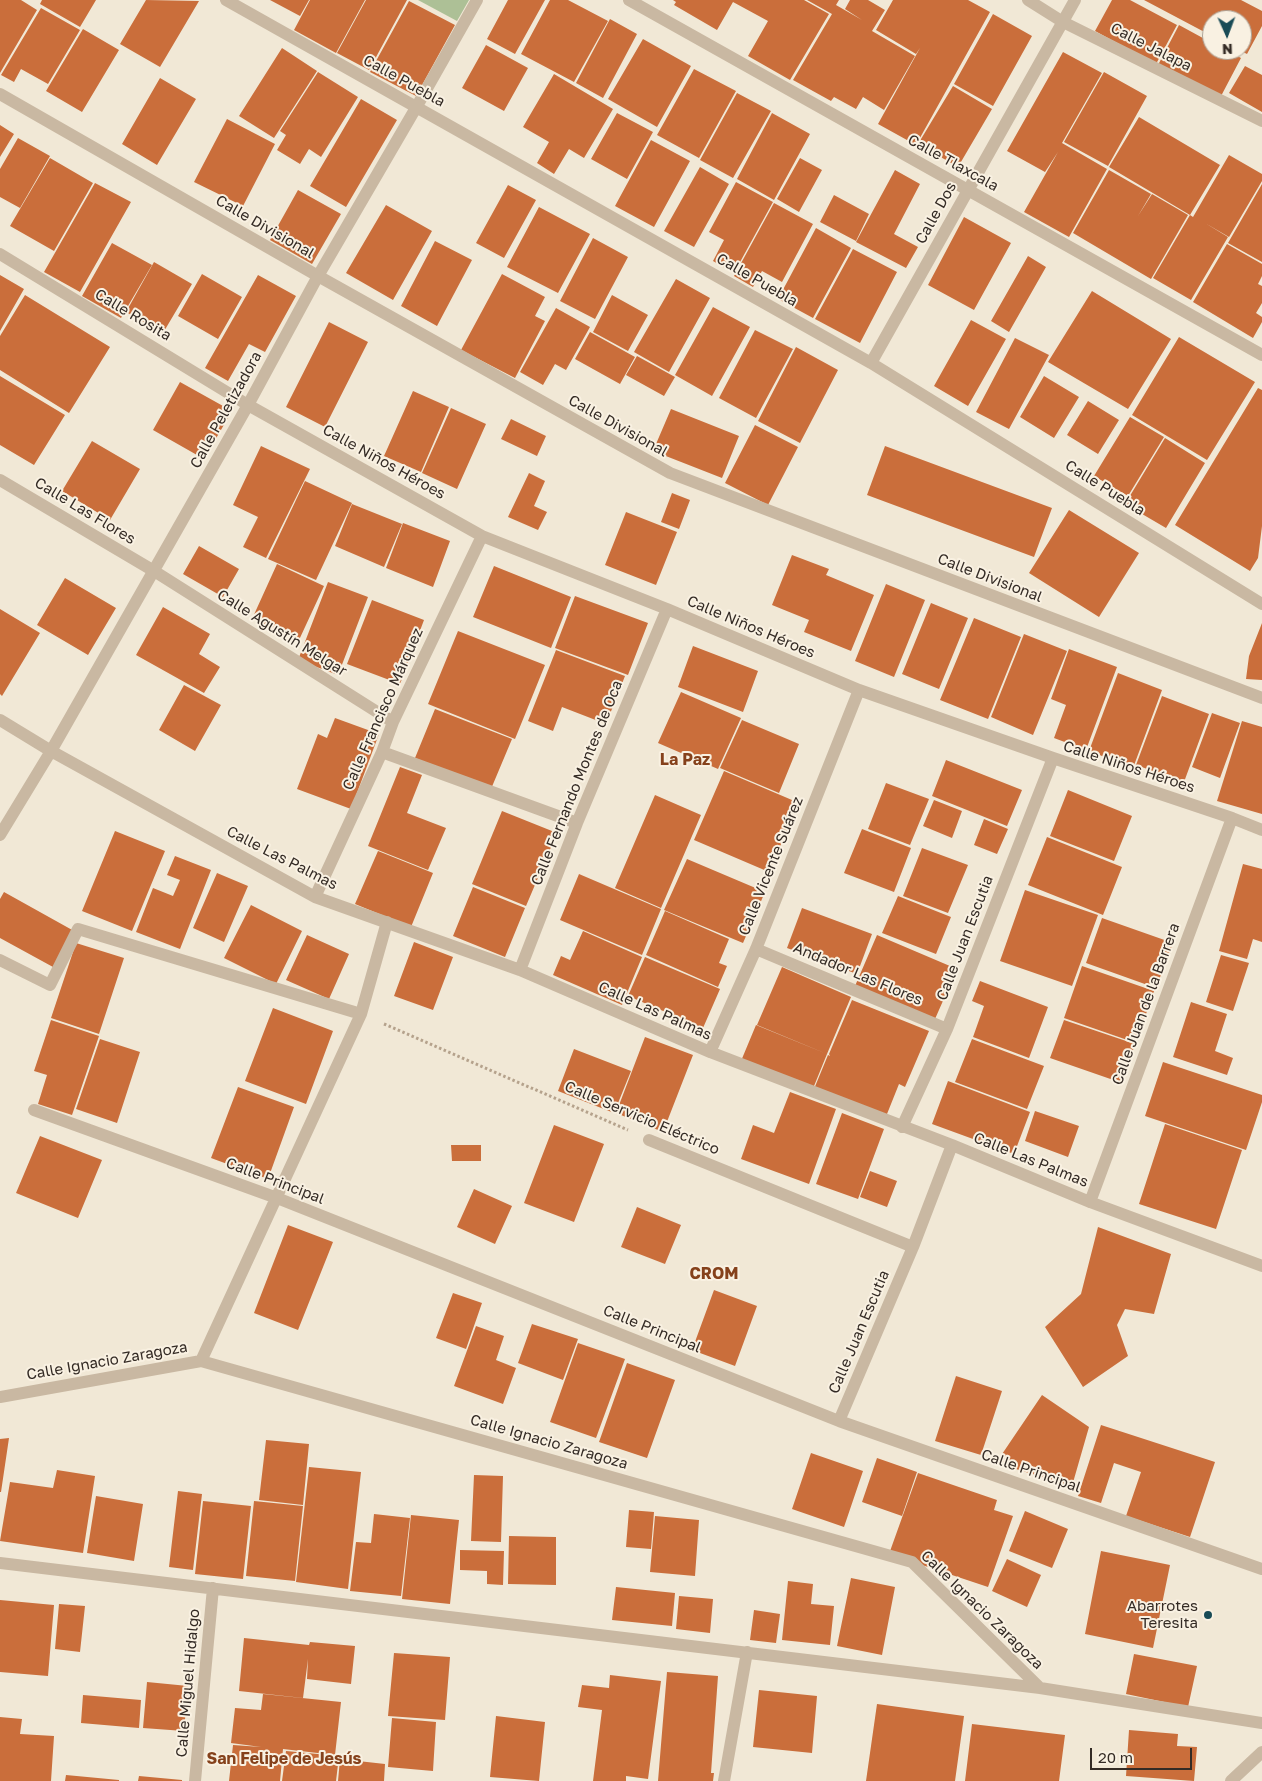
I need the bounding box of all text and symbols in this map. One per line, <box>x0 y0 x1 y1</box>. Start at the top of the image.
north arrow <box>1202 10 1252 60</box>
street label: Calle Jalapa <box>1108 19 1194 75</box>
text: N <box>1222 41 1233 58</box>
street label: Calle Puebla <box>360 51 448 111</box>
street label: Calle Tlaxcala <box>904 131 1002 195</box>
street label: Calle Dos <box>912 179 960 247</box>
street label: Calle Divisional <box>212 191 318 263</box>
street label: Calle Puebla <box>713 250 801 310</box>
street label: Calle Rosita <box>91 285 175 345</box>
street label: Calle Peletizadora <box>186 348 266 472</box>
street label: Calle Divisional <box>565 391 671 461</box>
street label: Calle Niños Héroes <box>320 421 448 503</box>
street label: Calle Puebla <box>1062 456 1148 520</box>
street label: Calle Las Flores <box>31 474 139 548</box>
street label: Calle Divisional <box>935 550 1045 606</box>
street label: Calle Agustín Melgar <box>214 586 350 680</box>
street label: Calle Niños Héroes <box>684 592 818 662</box>
street label: Calle Francisco Márquez <box>339 625 427 793</box>
street label: Calle Fernando Montes de Oca <box>528 678 626 888</box>
street label: Calle Niños Héroes <box>1061 737 1197 797</box>
district label: La Paz <box>660 750 710 770</box>
street label: Calle Vicente Suárez <box>735 794 807 938</box>
street label: Calle Las Palmas <box>224 822 340 894</box>
street label: Calle Juan Escutia <box>933 873 997 1003</box>
street label: Calle Juan de la Barrera <box>1108 921 1184 1087</box>
street label: Andador Las Flores <box>791 939 925 1009</box>
street label: Calle Las Palmas <box>596 978 714 1044</box>
street label: Calle Servicio Eléctrico <box>562 1077 722 1159</box>
street label: Calle Las Palmas <box>971 1129 1091 1191</box>
street label: Calle Principal <box>223 1154 327 1208</box>
district label: CROM <box>689 1264 739 1284</box>
street label: Calle Juan Escutia <box>825 1268 893 1396</box>
street label: Calle Principal <box>600 1301 704 1357</box>
street label: Calle Ignacio Zaragoza <box>25 1338 189 1384</box>
street label: Calle Ignacio Zaragoza <box>468 1411 630 1473</box>
street label: Calle Principal <box>979 1446 1083 1496</box>
street label: Calle Ignacio Zaragoza <box>917 1547 1047 1673</box>
place label: Abarrotes Teresita <box>1127 1597 1198 1632</box>
street label: Calle Miguel Hidalgo <box>173 1608 203 1758</box>
marker: Abarrotes Teresita <box>1202 1609 1214 1621</box>
scale bar <box>1092 1738 1194 1770</box>
text: 20 m <box>1098 1748 1133 1766</box>
district label: San Felipe de Jesús <box>207 1749 361 1769</box>

